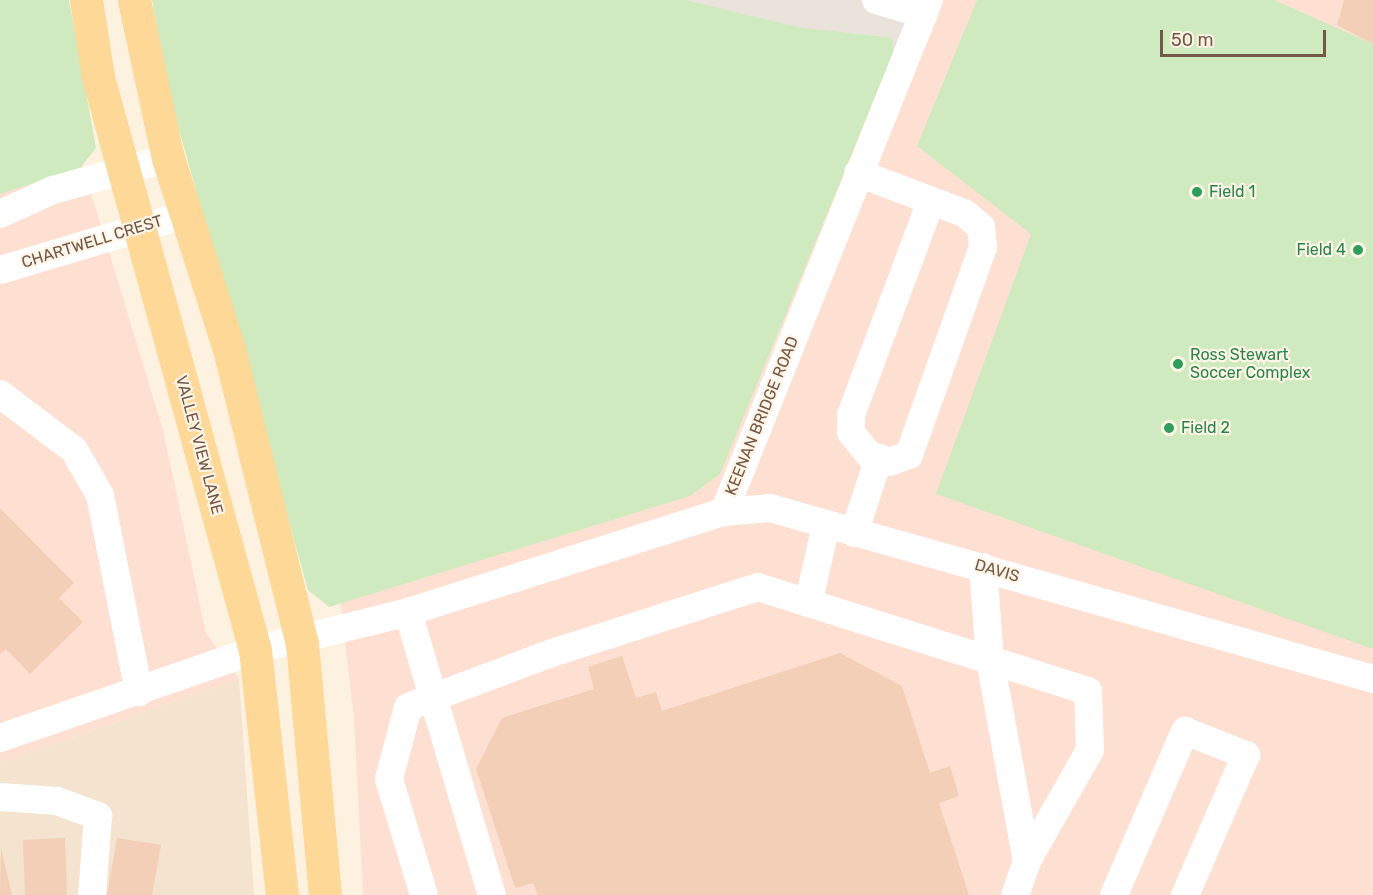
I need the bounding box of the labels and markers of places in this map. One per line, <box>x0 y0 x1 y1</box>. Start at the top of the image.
place label: Field 1 <box>1209 182 1255 202</box>
marker: Field 1 <box>1190 185 1204 199</box>
place label: Field 4 <box>1297 240 1346 260</box>
marker: Field 4 <box>1351 243 1365 257</box>
place label: Ross Stewart Soccer Complex <box>1190 345 1311 383</box>
marker: Ross Stewart Soccer Complex <box>1171 357 1185 371</box>
place label: Field 2 <box>1181 418 1230 438</box>
marker: Field 2 <box>1162 421 1176 435</box>

